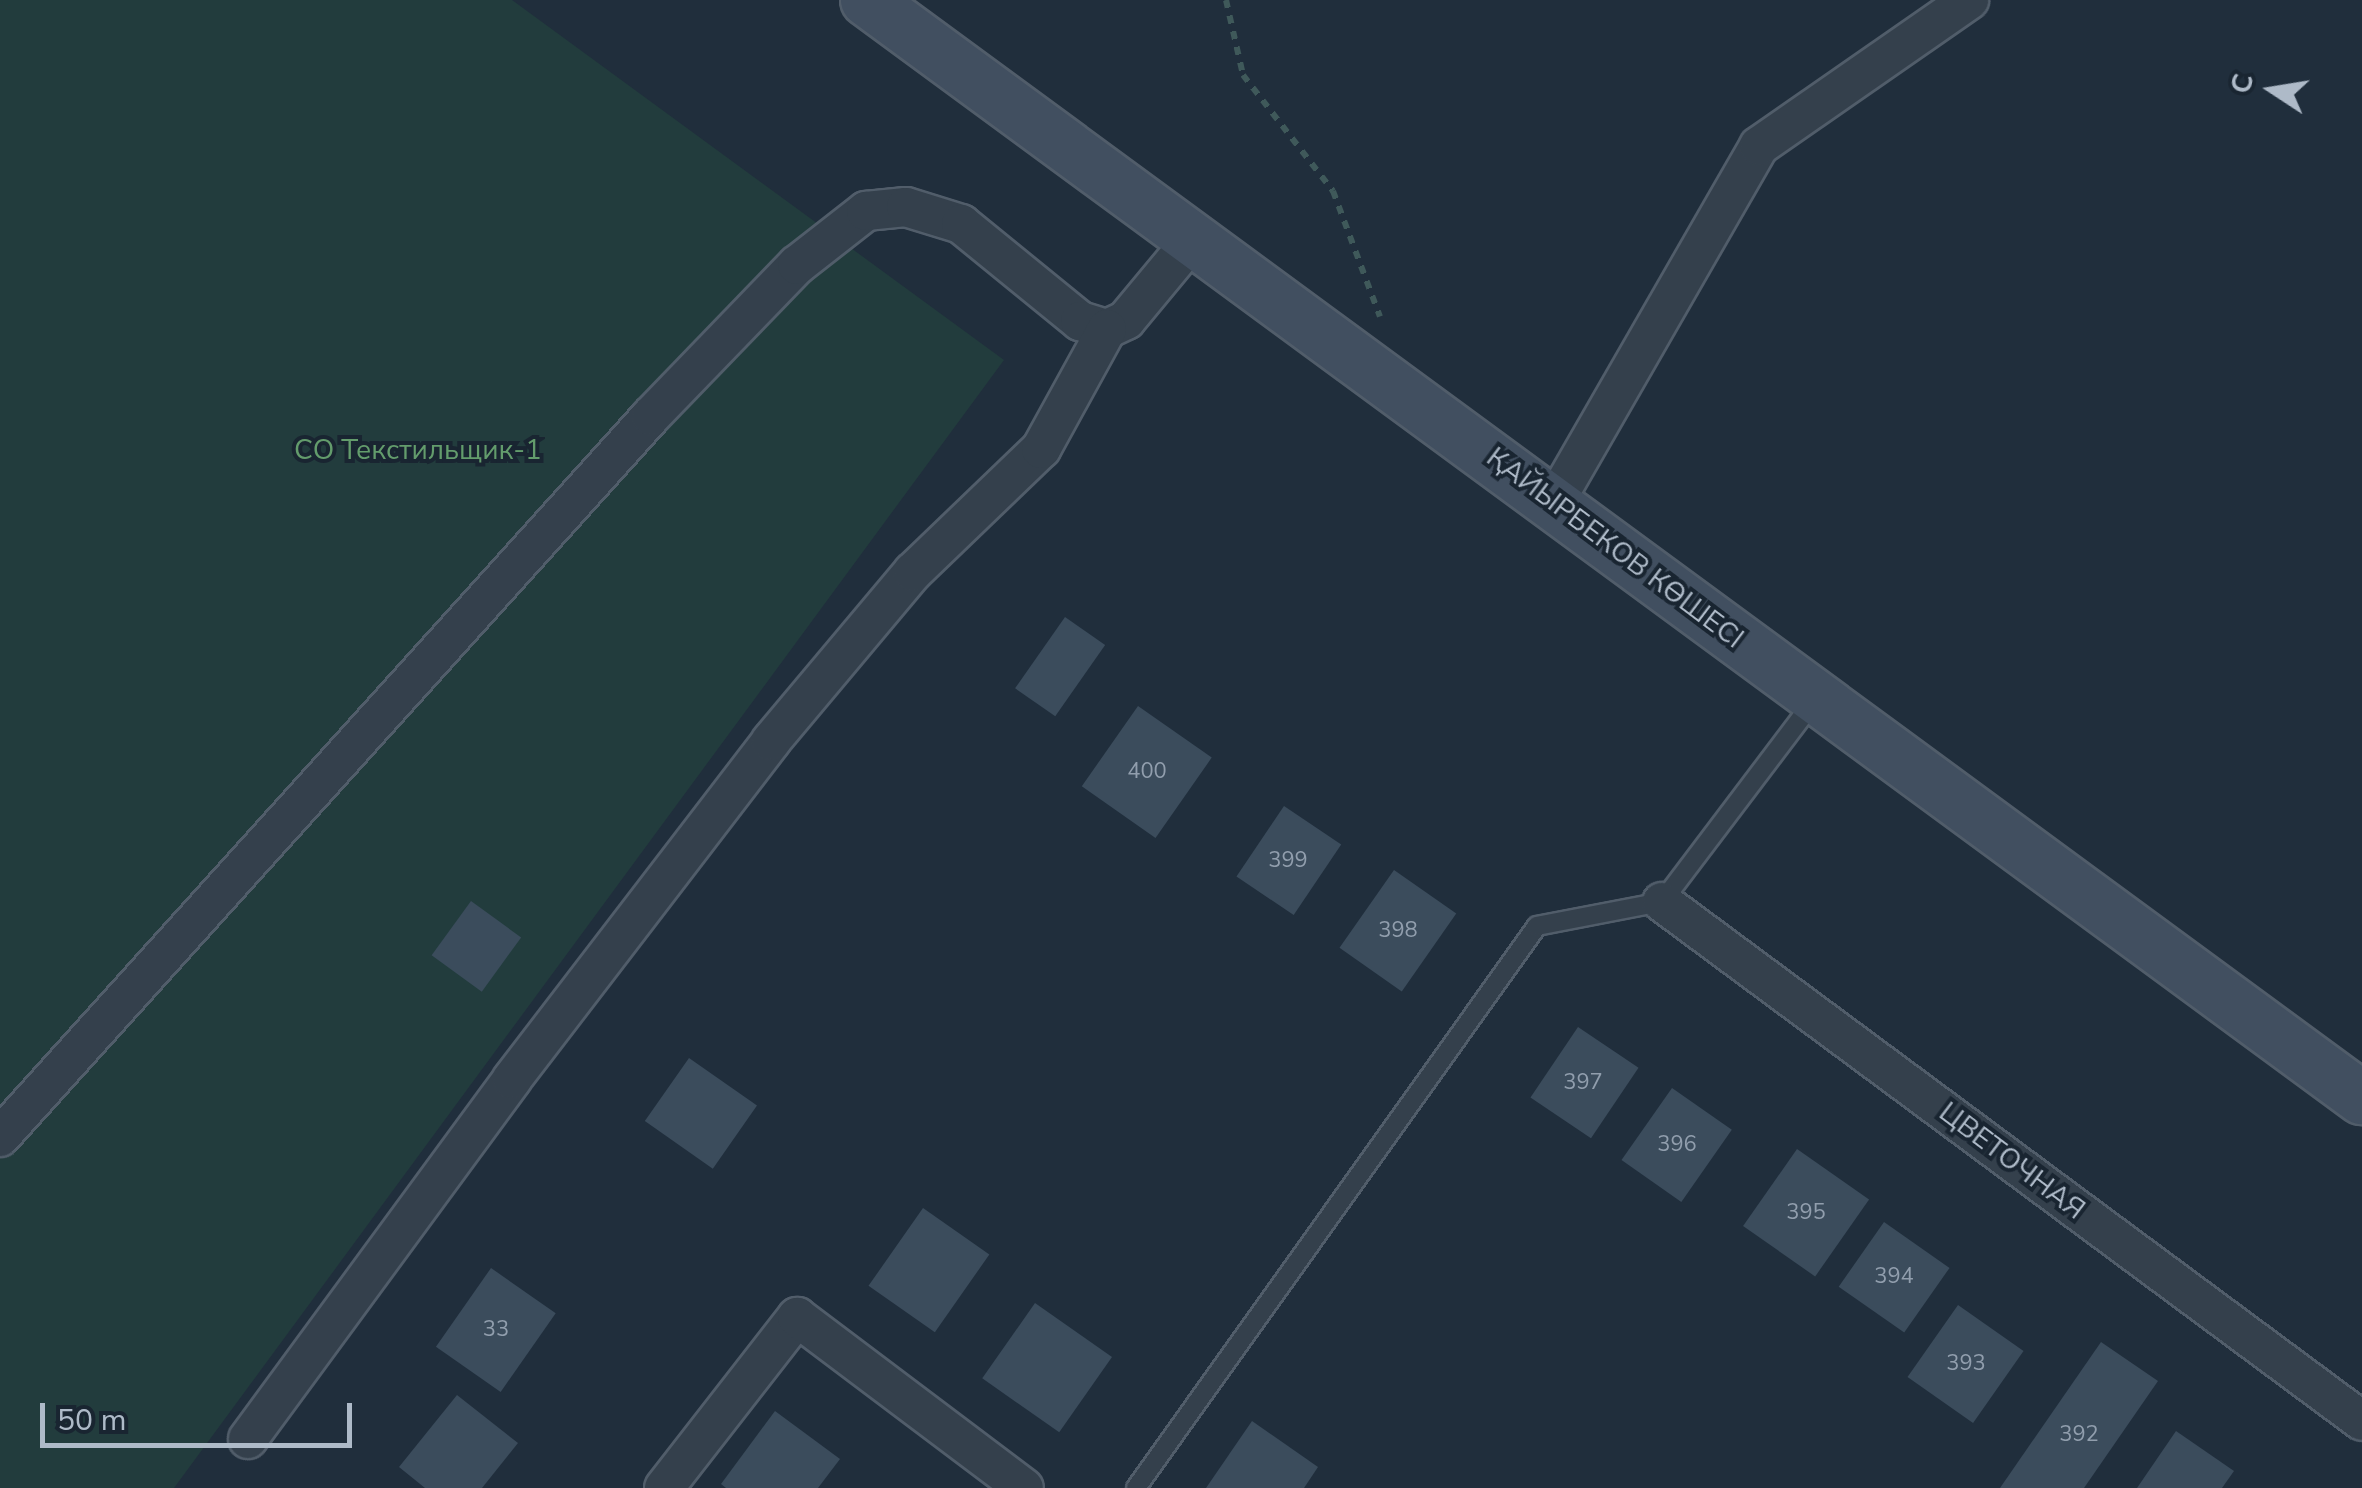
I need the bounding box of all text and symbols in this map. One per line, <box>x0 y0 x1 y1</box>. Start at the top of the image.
north arrow <box>2222 40 2322 140</box>
text: С <box>2222 71 2263 97</box>
park label: СО Текстильщик-1 <box>294 433 542 467</box>
street label: ҚАЙЫРБЕКОВ КӨШЕСІ <box>1480 440 1750 656</box>
house number: 400 <box>1127 759 1167 785</box>
house number: 399 <box>1268 848 1308 874</box>
house number: 398 <box>1378 918 1418 944</box>
house number: 397 <box>1563 1070 1603 1096</box>
street label: ЦВЕТОЧНАЯ <box>1933 1095 2091 1227</box>
house number: 396 <box>1657 1132 1697 1158</box>
house number: 395 <box>1786 1200 1826 1226</box>
house number: 394 <box>1874 1264 1914 1290</box>
house number: 33 <box>483 1317 509 1343</box>
house number: 393 <box>1946 1351 1986 1377</box>
scale bar <box>45 1383 358 1445</box>
text: 50 m <box>57 1400 126 1441</box>
house number: 392 <box>2059 1422 2099 1448</box>

